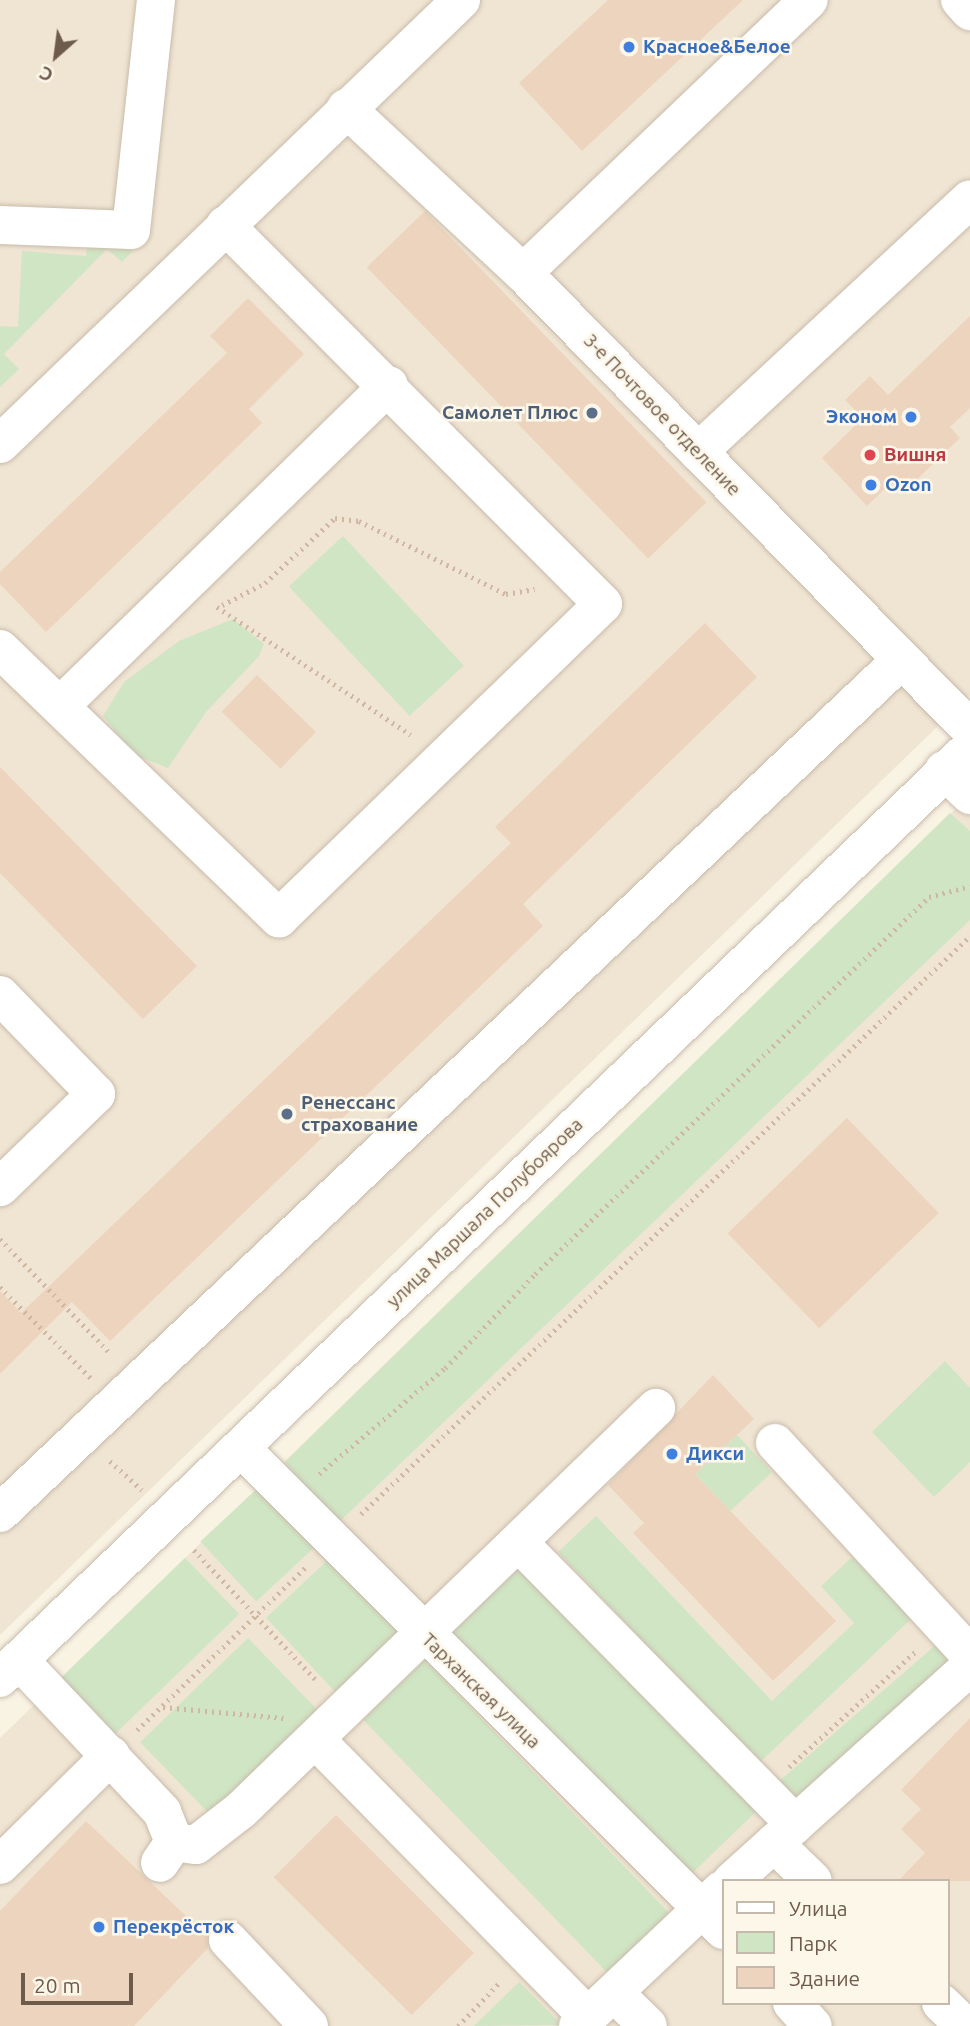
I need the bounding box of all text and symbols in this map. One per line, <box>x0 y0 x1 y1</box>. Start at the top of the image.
north arrow <box>21 21 91 91</box>
place label: Красное&Белое <box>643 36 791 58</box>
marker: Красное&Белое <box>621 39 637 55</box>
text: С <box>36 62 57 87</box>
street label: 3-е Почтовое отделение <box>579 329 745 501</box>
place label: Самолет Плюс <box>442 402 578 424</box>
marker: Самолет Плюс <box>584 405 600 421</box>
place label: Эконом <box>826 406 897 428</box>
marker: Эконом <box>903 409 919 425</box>
place label: Вишня <box>884 444 946 466</box>
marker: Вишня <box>862 447 878 463</box>
place label: Ozon <box>885 474 932 496</box>
marker: Ozon <box>863 477 879 493</box>
place label: Ренессанс страхование <box>301 1092 418 1136</box>
marker: Ренессанс страхование <box>279 1106 295 1122</box>
street label: улица Маршала Полубоярова <box>382 1113 588 1313</box>
place label: Дикси <box>686 1443 744 1465</box>
marker: Дикси <box>664 1446 680 1462</box>
street label: Тарханская улица <box>417 1629 545 1753</box>
legend <box>722 1879 949 2005</box>
text: Улица <box>789 1896 847 1920</box>
place label: Перекрёсток <box>113 1916 234 1938</box>
marker: Перекрёсток <box>91 1919 107 1935</box>
text: Парк <box>789 1931 837 1955</box>
scale bar <box>24 1960 136 2004</box>
text: Здание <box>789 1966 860 1990</box>
text: 20 m <box>34 1973 81 1997</box>

